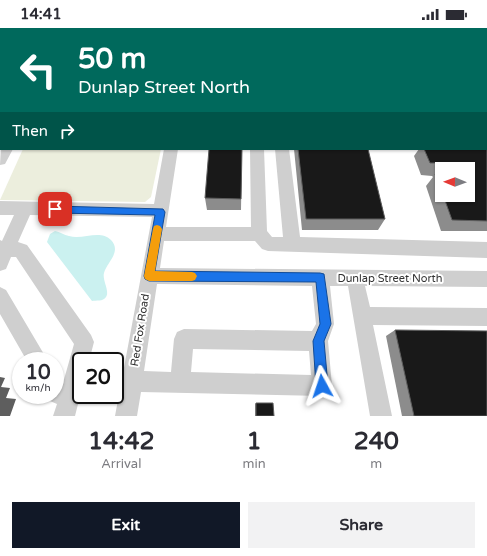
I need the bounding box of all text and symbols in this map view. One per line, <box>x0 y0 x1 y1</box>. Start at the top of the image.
text: 14:41 <box>20 5 62 23</box>
text: 50 m <box>78 42 146 76</box>
icon: left <box>12 44 64 96</box>
text: Dunlap Street North <box>78 76 250 98</box>
icon: right <box>56 120 78 142</box>
text: Then <box>12 122 48 140</box>
north arrow <box>435 162 475 202</box>
map controls <box>435 162 475 202</box>
pin <box>38 192 72 226</box>
icon: arrive <box>44 198 66 220</box>
street label: Dunlap Street North <box>337 272 443 285</box>
street label: Red Fox Road <box>128 293 152 367</box>
speed limit sign: 20 <box>72 352 124 404</box>
text: 10 <box>25 361 51 385</box>
position arrow <box>301 365 343 407</box>
text: km/h <box>25 382 51 394</box>
text: 14:42 <box>88 427 155 456</box>
text: 1 <box>247 427 262 456</box>
text: 240 <box>354 427 399 456</box>
text: Arrival <box>101 456 141 472</box>
text: min <box>243 456 266 472</box>
text: m <box>370 456 382 472</box>
button: Exit <box>12 502 240 548</box>
button: Share <box>248 502 475 548</box>

